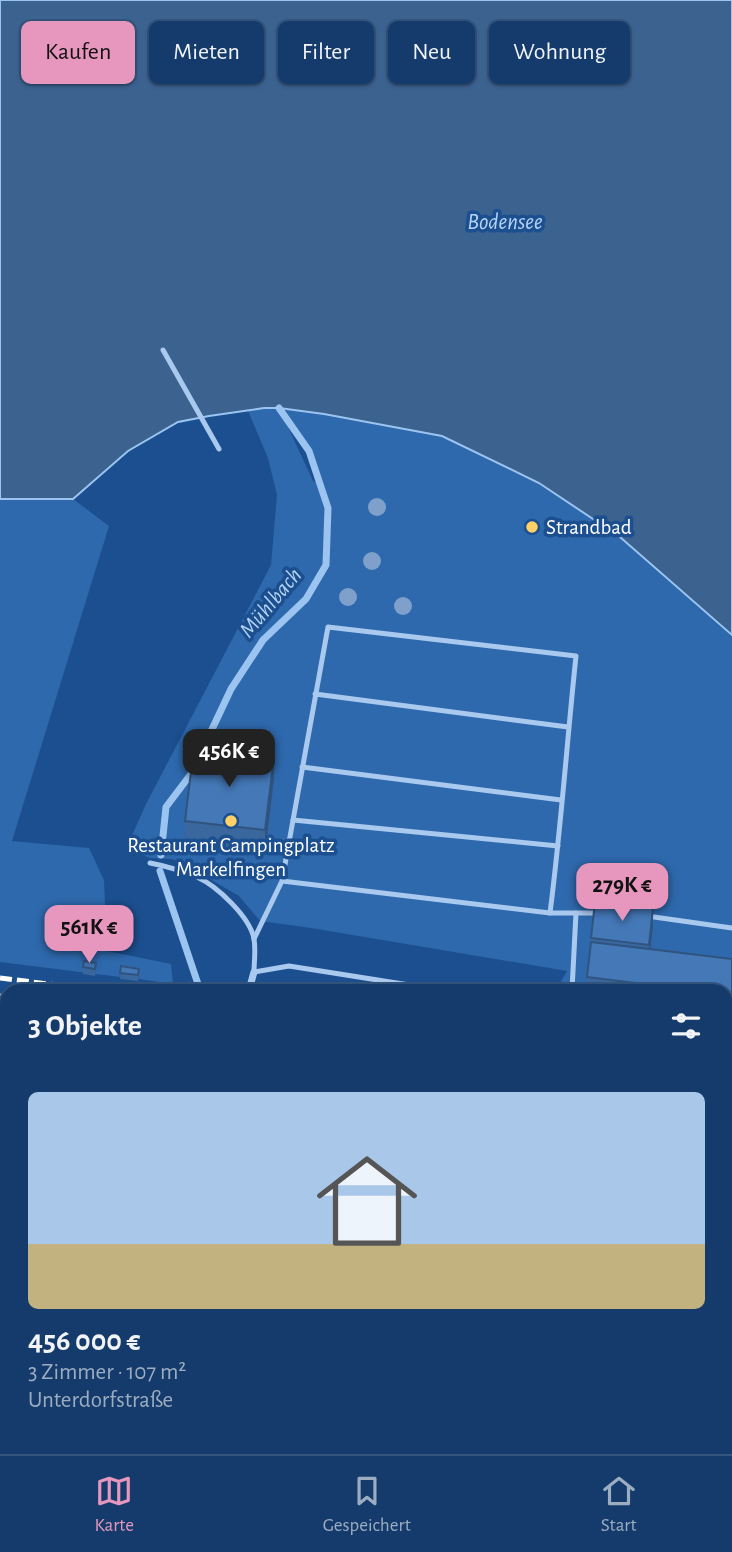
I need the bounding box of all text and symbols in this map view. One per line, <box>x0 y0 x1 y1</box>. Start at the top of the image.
chip: Kaufen <box>21 21 135 84</box>
chip: Mieten <box>149 21 264 84</box>
chip: Filter <box>278 21 374 84</box>
chip: Neu <box>388 21 475 84</box>
chip: Wohnung <box>489 21 630 84</box>
water label: Bodensee <box>467 211 543 234</box>
place label: Strandbad <box>546 517 632 538</box>
marker: Strandbad <box>524 519 540 535</box>
water label: Mühlbach <box>236 564 306 642</box>
pin: 456K € <box>172 730 286 789</box>
text: 456K € <box>199 740 259 763</box>
marker: Restaurant Campingplatz Markelfingen <box>223 813 239 829</box>
place label: Restaurant Campingplatz Markelfingen <box>127 835 335 880</box>
pin: 279K € <box>565 864 679 923</box>
text: 279K € <box>592 874 652 897</box>
pin: 561K € <box>32 906 146 965</box>
text: 561K € <box>61 916 117 939</box>
icon: filters <box>667 1007 705 1045</box>
text: 3 Objekte <box>28 1011 142 1041</box>
icon: home <box>304 1138 430 1264</box>
text: 456 000 € <box>28 1326 141 1356</box>
text: 3 Zimmer · 107 m² <box>28 1361 186 1384</box>
text: Unterdorfstraße <box>28 1389 173 1412</box>
tab: Karte <box>94 1472 134 1537</box>
tab: Gespeichert <box>323 1472 411 1537</box>
tab: Start <box>600 1472 638 1537</box>

